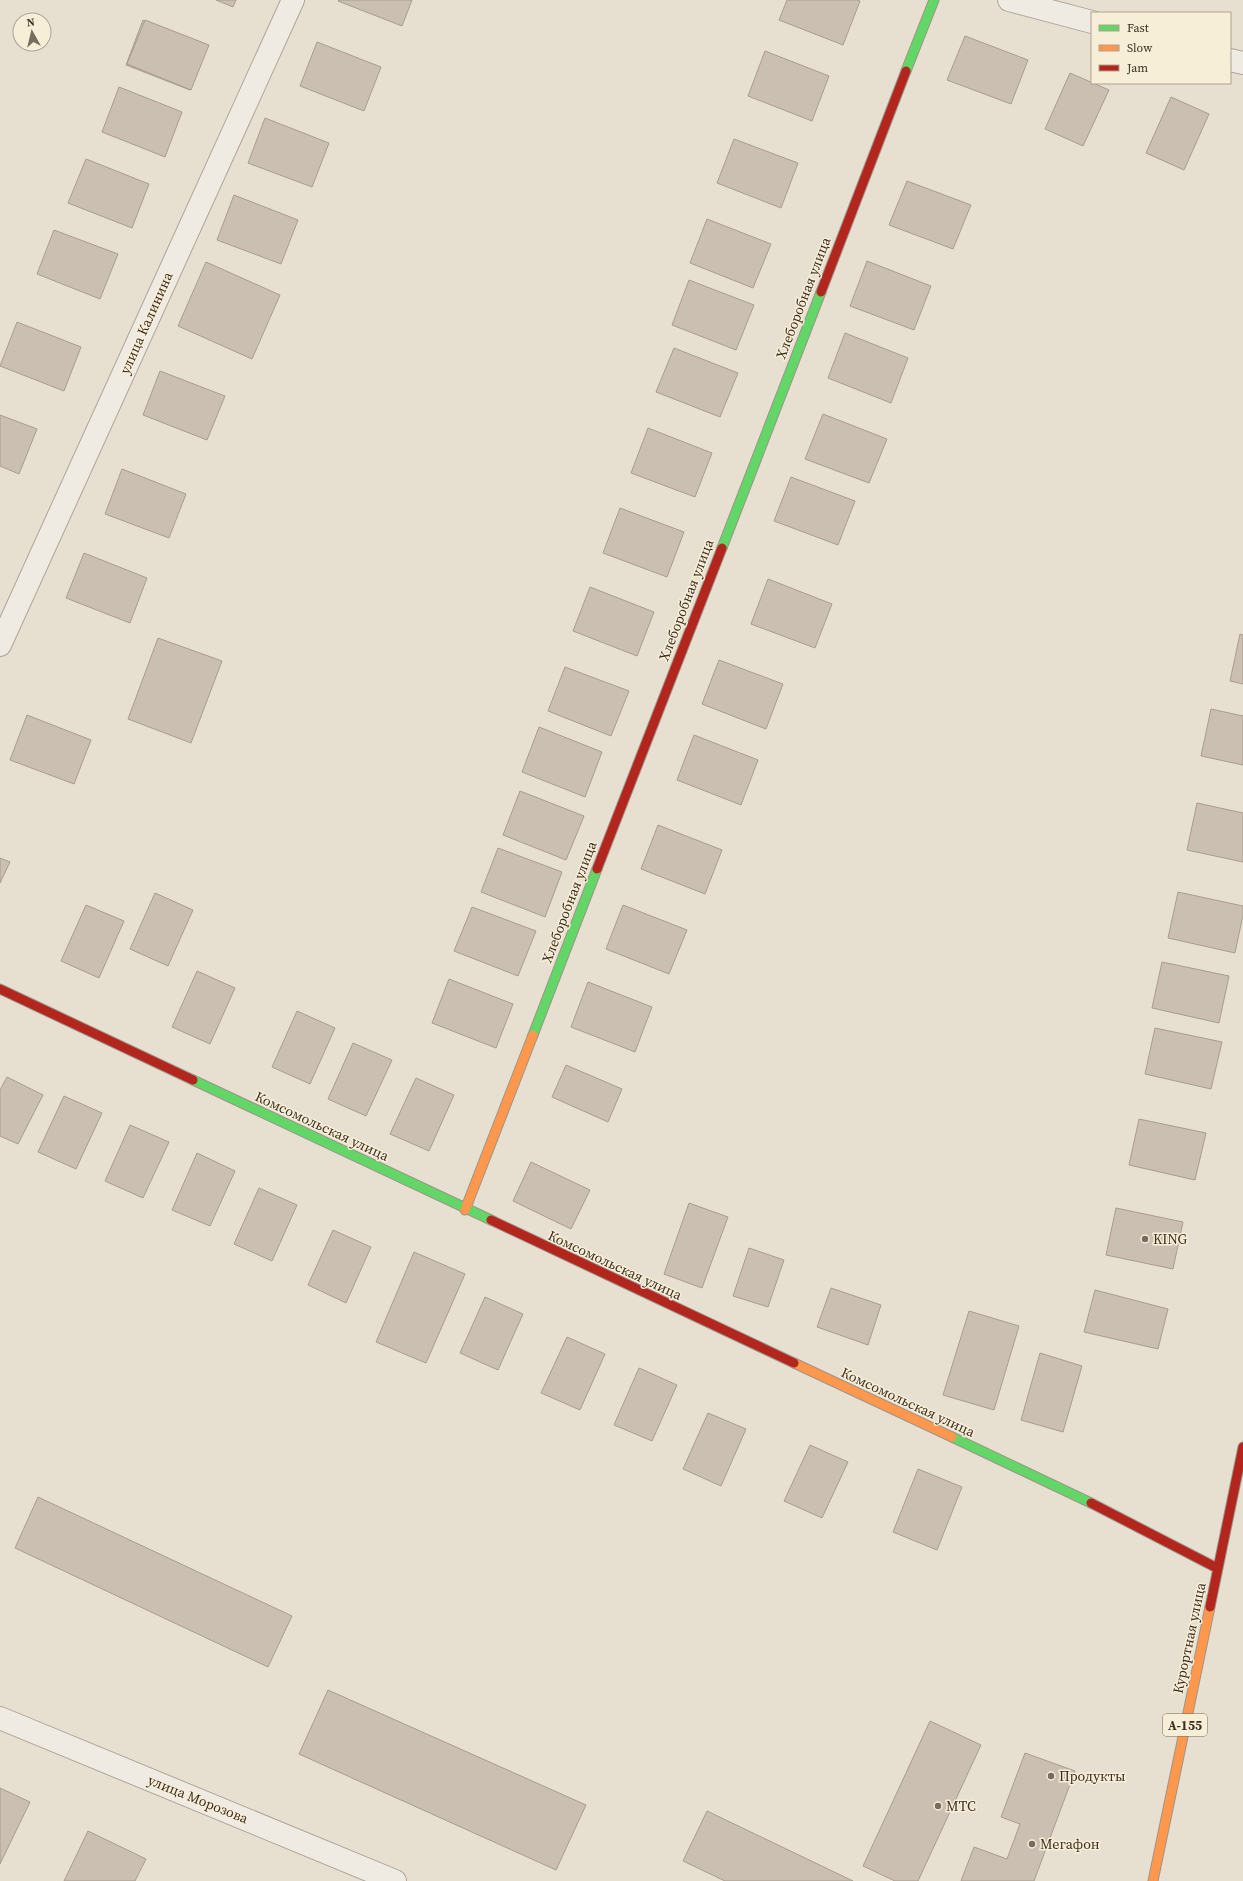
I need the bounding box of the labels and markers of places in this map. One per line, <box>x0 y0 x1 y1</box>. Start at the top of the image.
place label: KING <box>1153 1229 1188 1249</box>
marker: KING <box>1140 1234 1150 1244</box>
place label: Продукты <box>1059 1766 1126 1786</box>
marker: Продукты <box>1046 1771 1056 1781</box>
place label: МТС <box>946 1796 976 1816</box>
marker: МТС <box>933 1801 943 1811</box>
place label: Мегафон <box>1040 1834 1100 1854</box>
marker: Мегафон <box>1027 1839 1037 1849</box>

